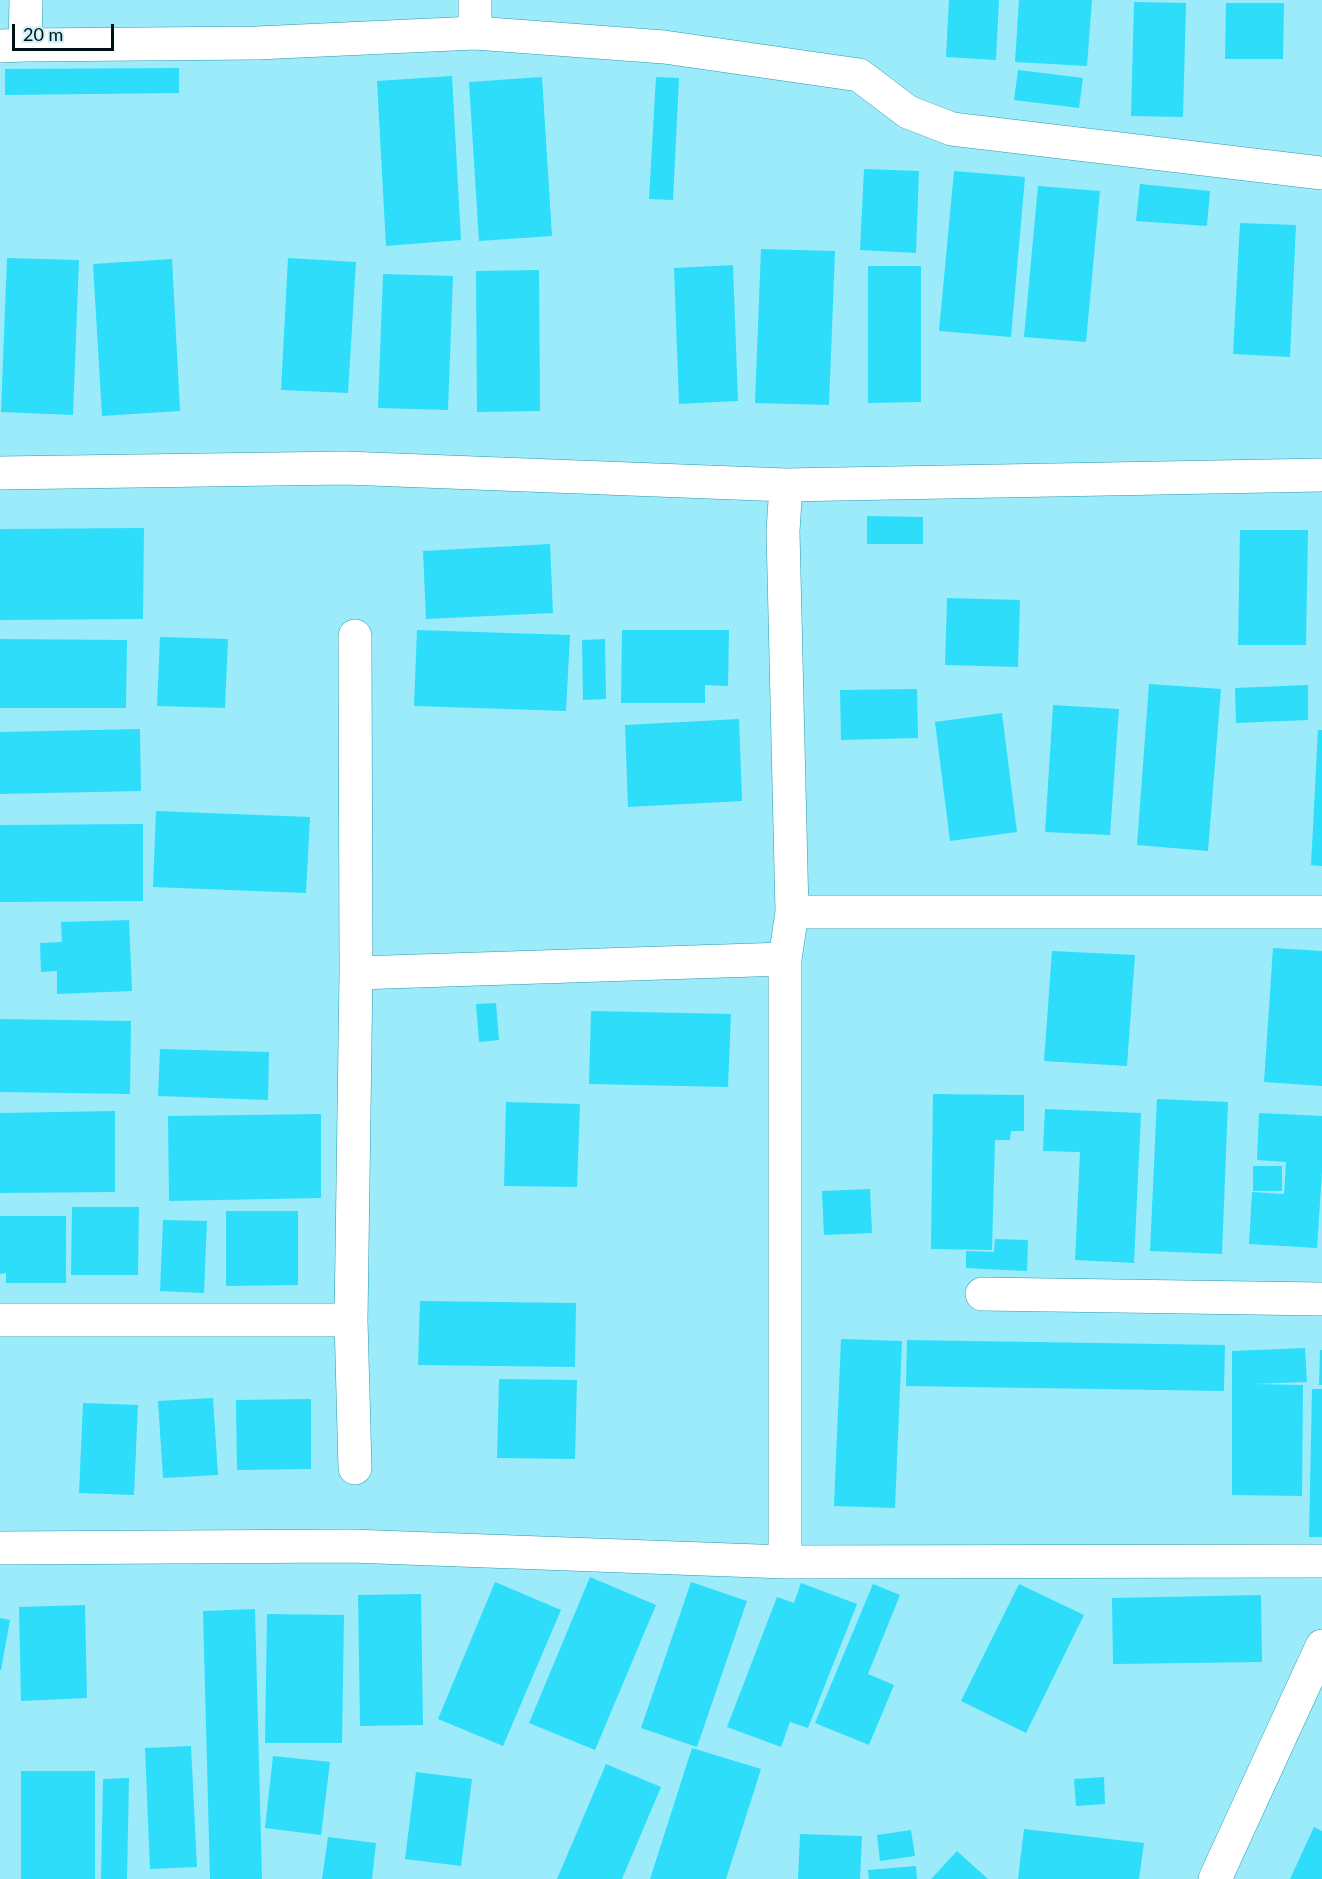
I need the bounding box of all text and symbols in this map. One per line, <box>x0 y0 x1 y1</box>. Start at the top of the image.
scale bar <box>15 12 117 50</box>
text: 20 m <box>23 23 63 45</box>

